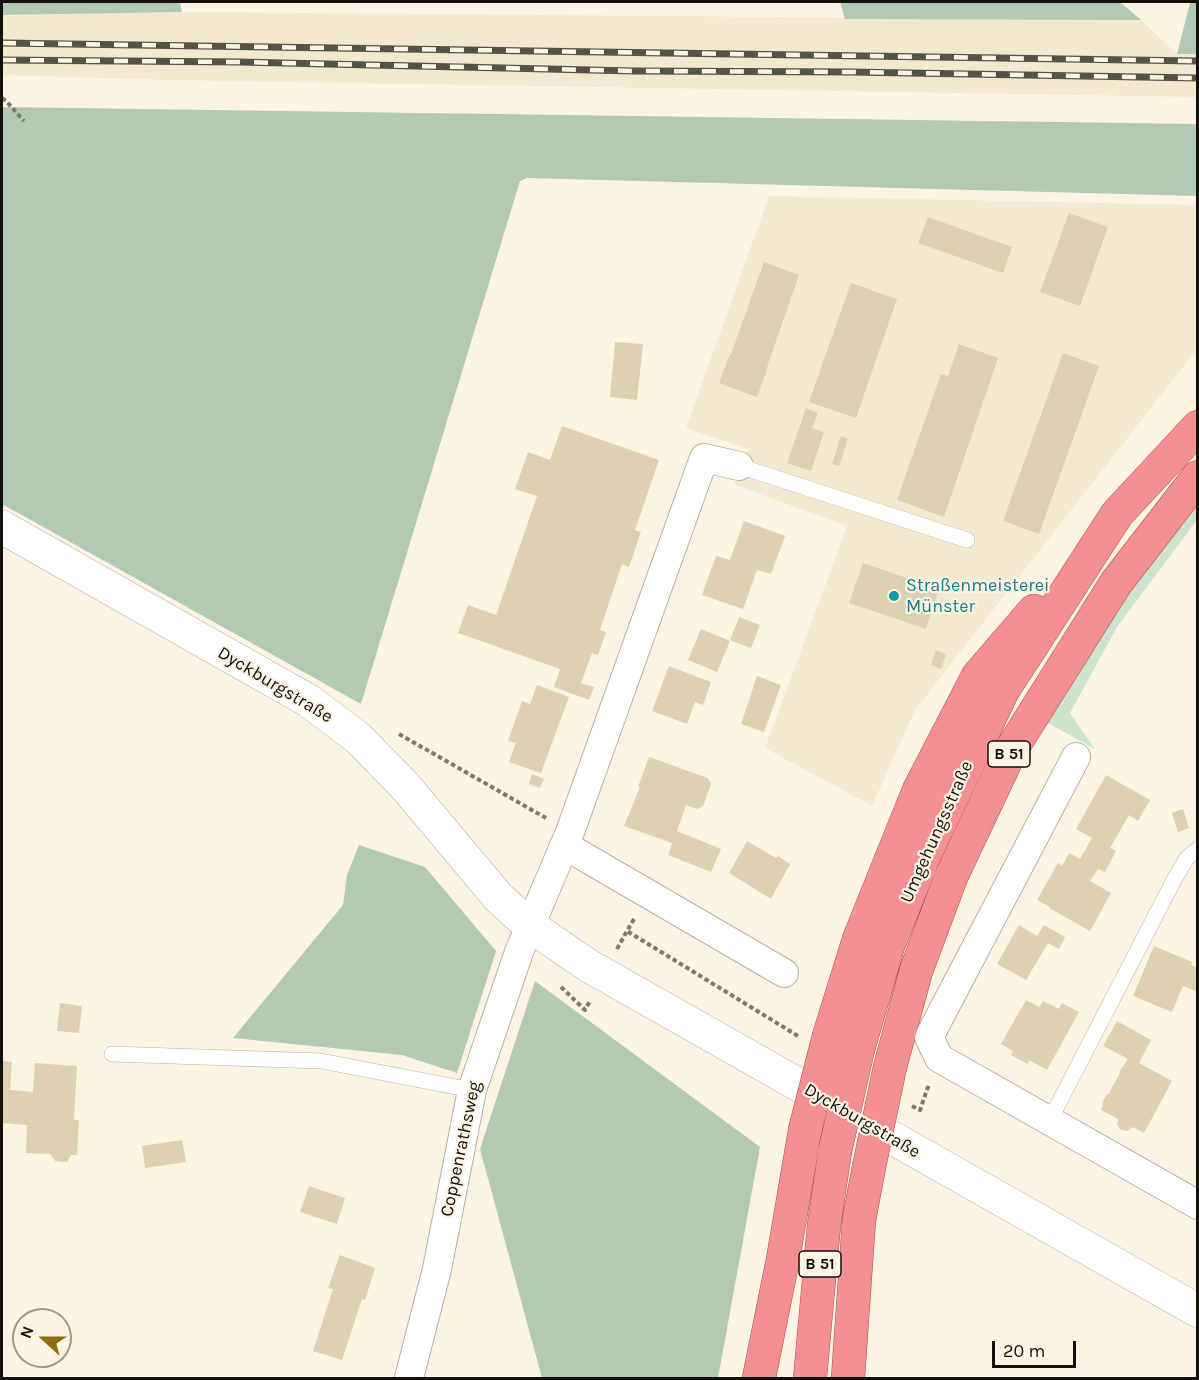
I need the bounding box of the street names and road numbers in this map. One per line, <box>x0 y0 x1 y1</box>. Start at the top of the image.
street label: Dyckburgstraße <box>213 642 337 728</box>
road number: B 51 <box>988 741 1030 767</box>
street label: Umgehungsstraße <box>896 758 978 906</box>
street label: Coppenrathsweg <box>436 1079 486 1219</box>
street label: Dyckburgstraße <box>800 1079 924 1163</box>
road number: B 51 <box>799 1251 841 1277</box>

